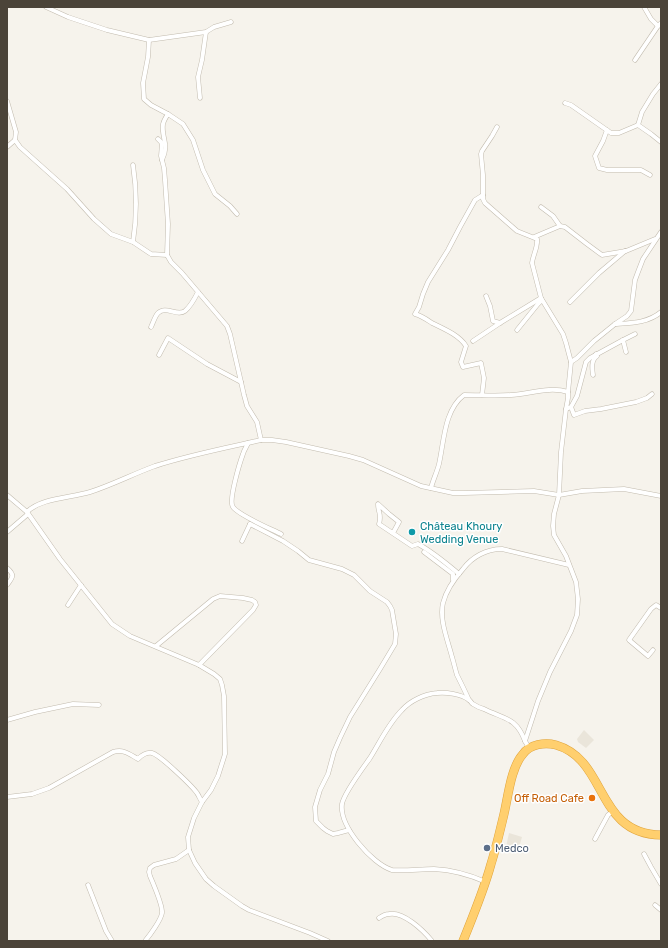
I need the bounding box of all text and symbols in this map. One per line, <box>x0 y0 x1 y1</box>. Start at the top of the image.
place label: Château Khoury Wedding Venue <box>420 520 502 546</box>
marker: Château Khoury Wedding Venue <box>407 527 417 537</box>
place label: Off Road Cafe <box>514 792 584 805</box>
marker: Off Road Cafe <box>587 793 597 803</box>
place label: Medco <box>495 842 529 855</box>
marker: Medco <box>482 843 492 853</box>

